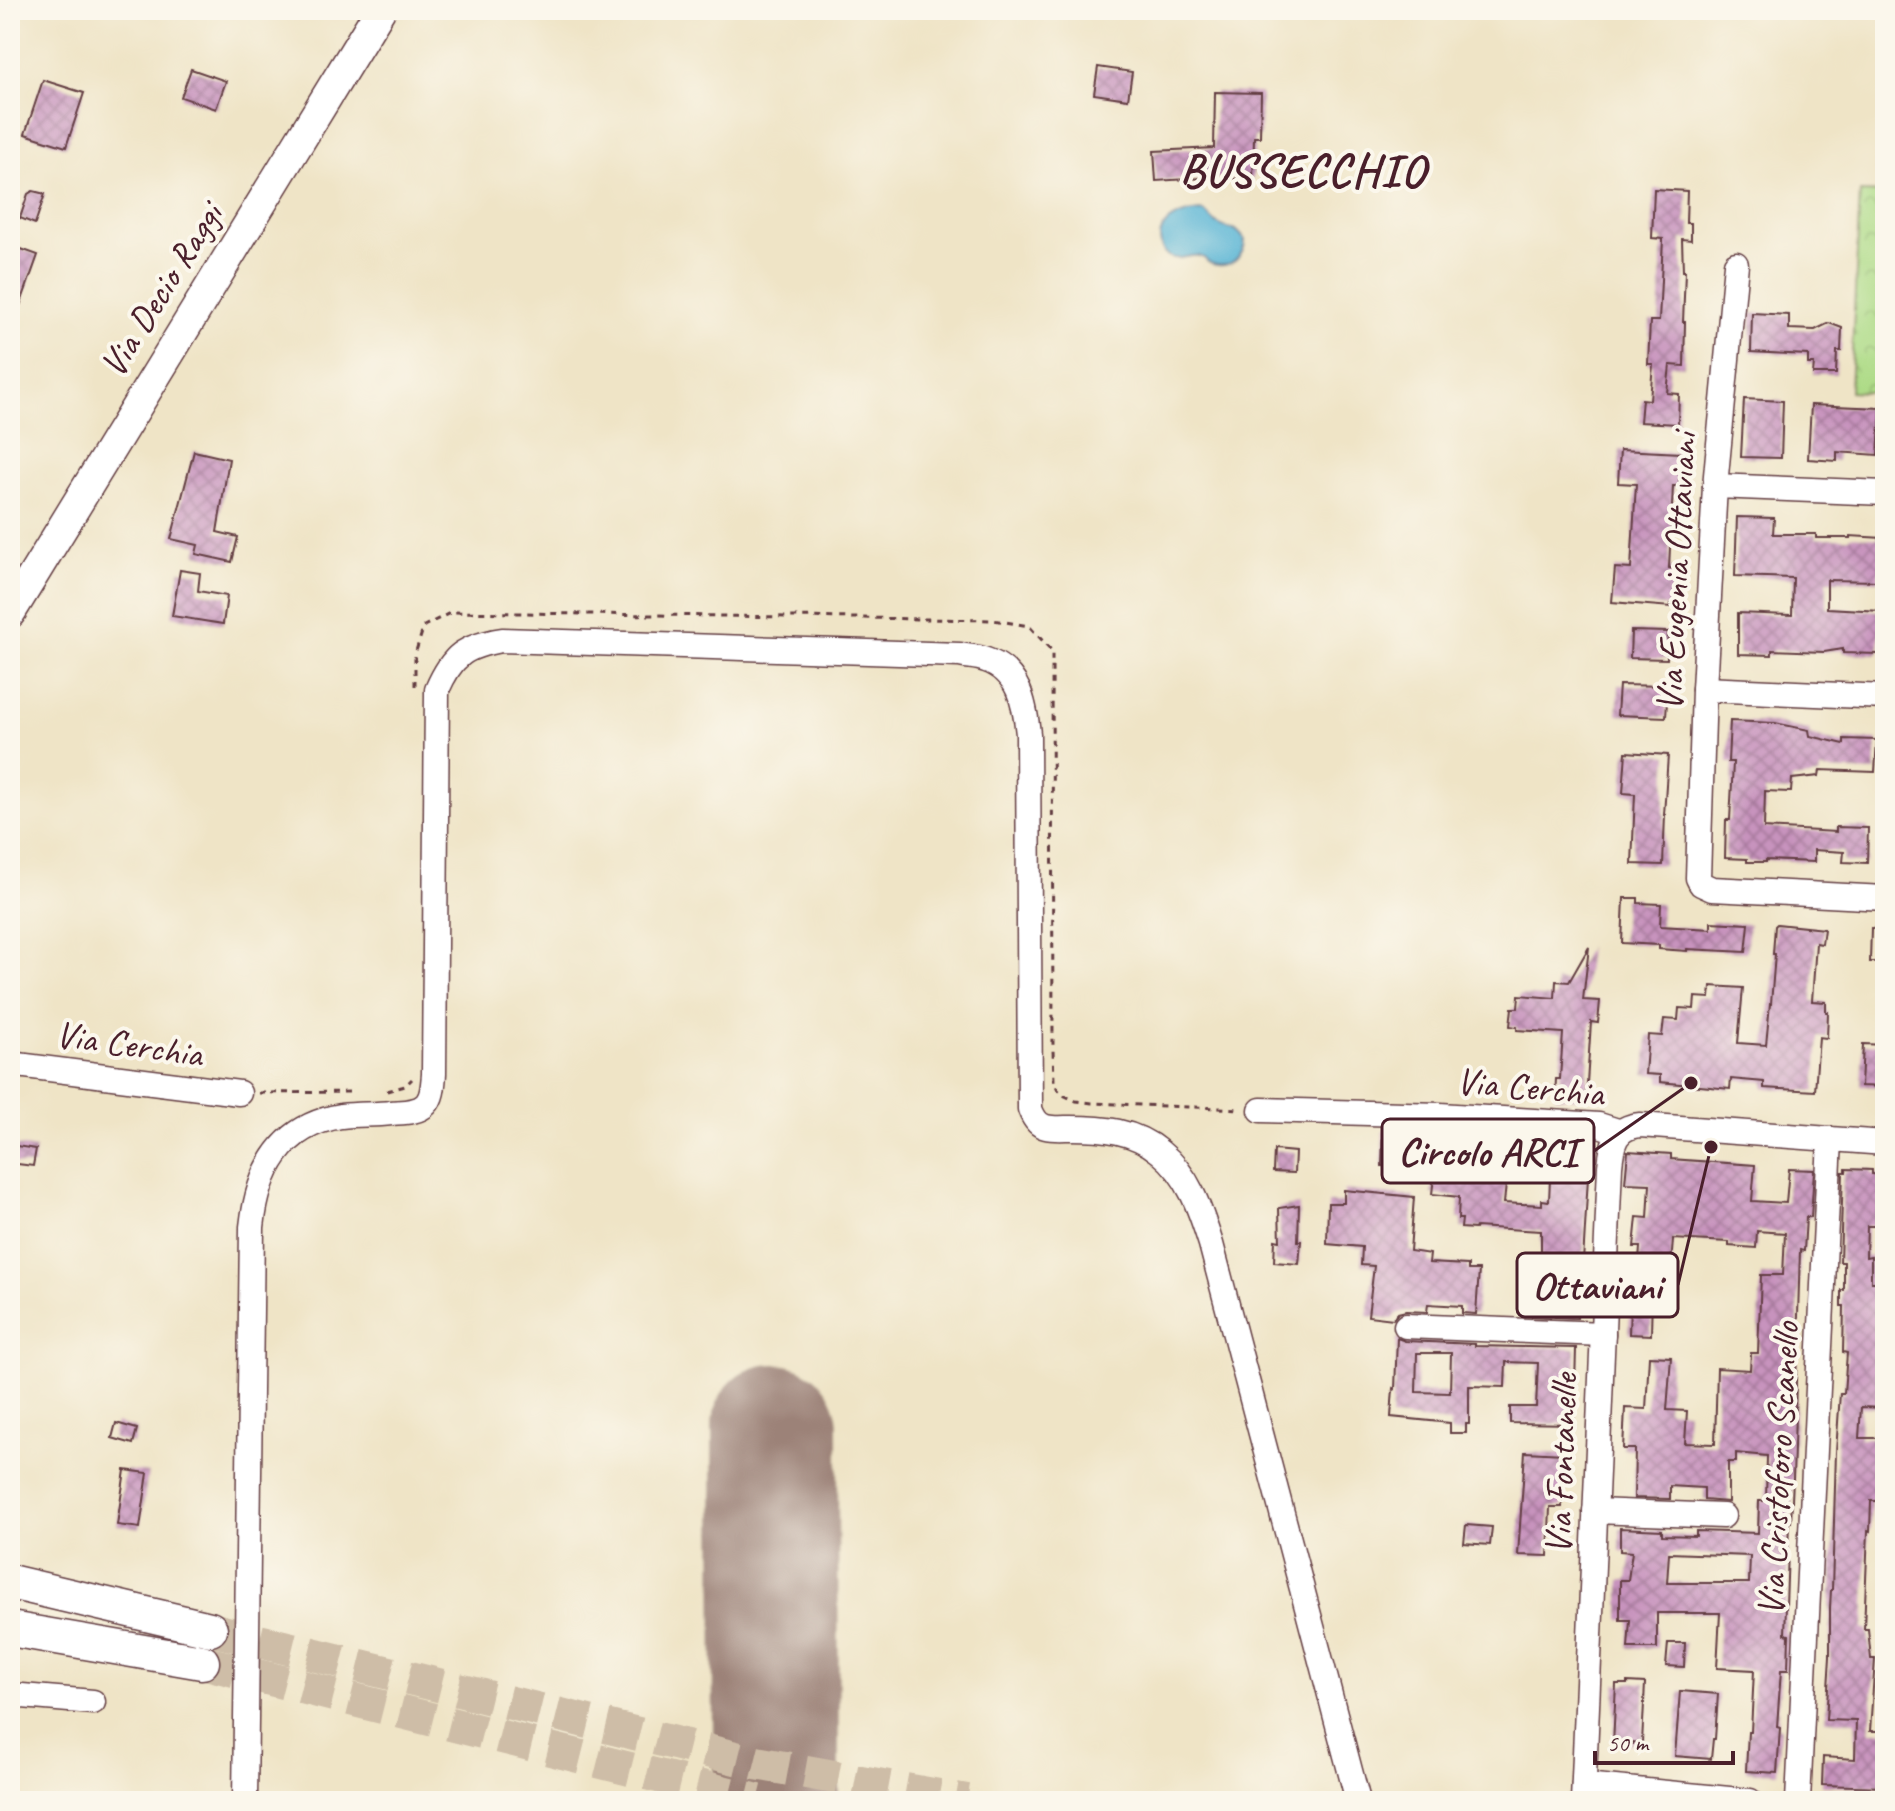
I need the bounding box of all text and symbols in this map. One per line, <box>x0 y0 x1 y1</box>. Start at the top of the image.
district label: BUSSECCHIO <box>1180 142 1430 200</box>
street label: Via Decio Raggi <box>89 191 235 386</box>
street label: Via Eugenia Ottaviani <box>1645 427 1707 713</box>
street label: Via Cerchia <box>53 1010 208 1078</box>
street label: Via Cerchia <box>1455 1057 1608 1117</box>
callout: Circolo ARCI <box>1382 1119 1594 1183</box>
text: Circolo ARCI <box>1398 1127 1585 1177</box>
callout: Ottaviani <box>1517 1253 1678 1317</box>
text: Ottaviani <box>1532 1261 1667 1311</box>
street label: Via Cristoforo Scanello <box>1747 1319 1809 1617</box>
street label: Via Fontanelle <box>1534 1370 1588 1555</box>
scale bar <box>1595 1715 1733 1765</box>
text: 50 m <box>1607 1728 1650 1758</box>

